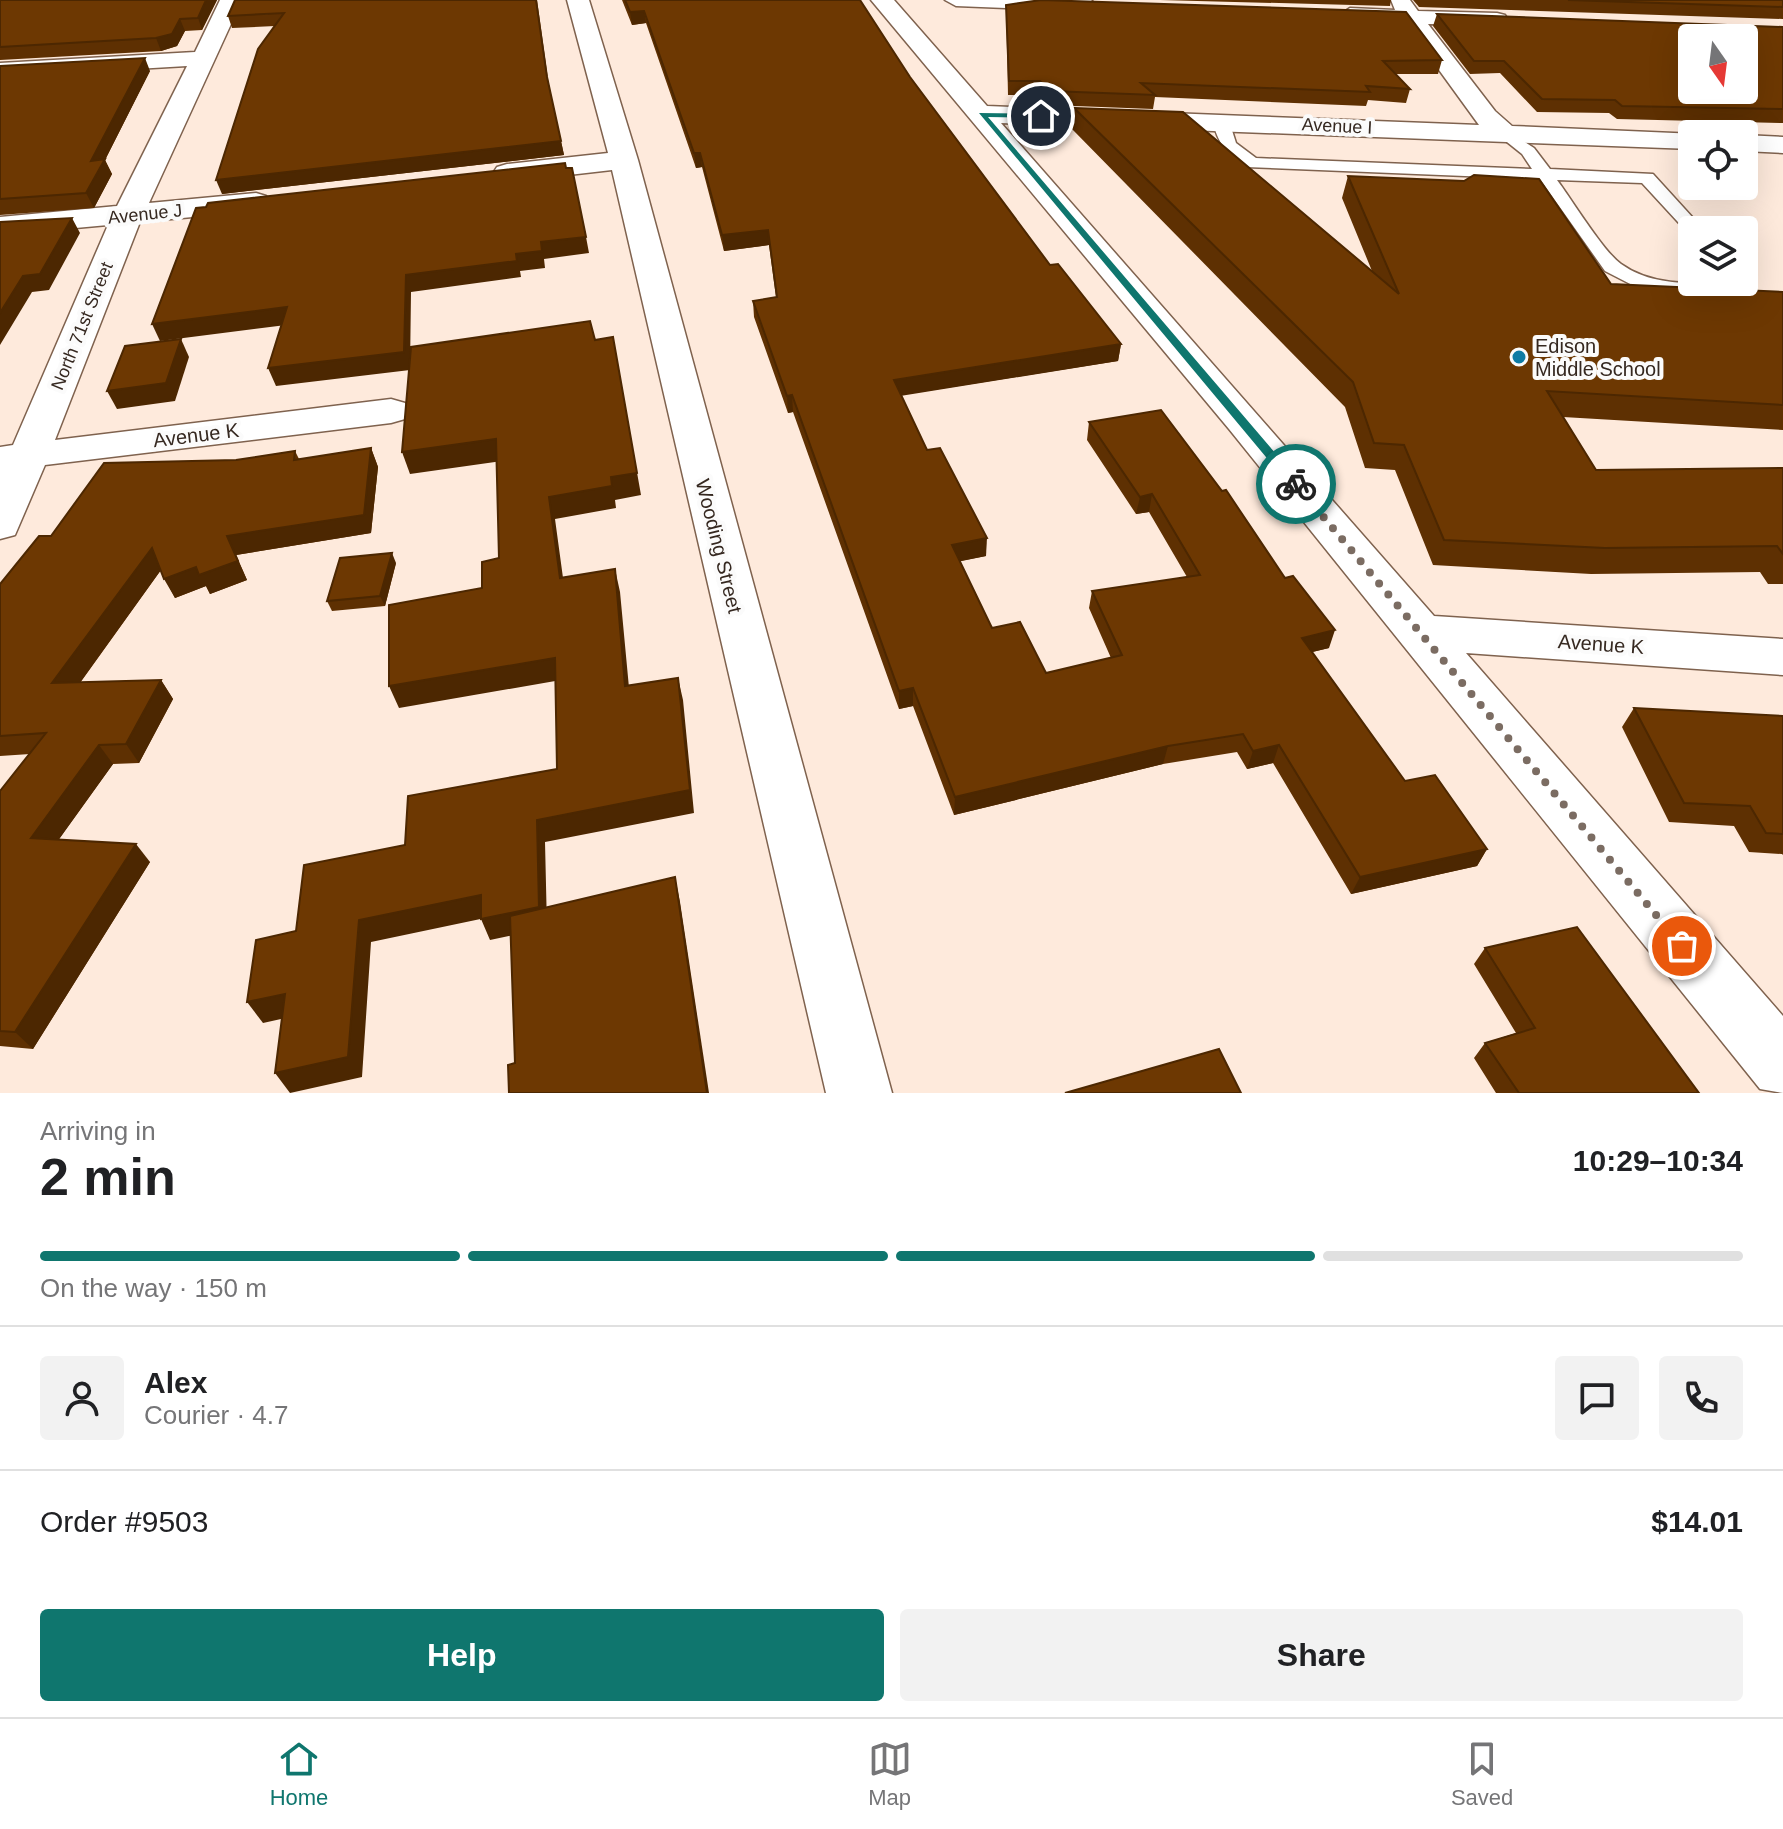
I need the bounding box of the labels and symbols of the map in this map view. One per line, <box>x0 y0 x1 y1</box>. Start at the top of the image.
north arrow <box>1678 24 1758 104</box>
pin <box>1007 82 1075 150</box>
street label: Avenue I <box>1301 114 1373 138</box>
street label: Avenue J <box>107 200 183 228</box>
street label: North 71st Street <box>47 259 117 393</box>
place label: Edison Middle School <box>1535 335 1661 380</box>
marker: Edison Middle School <box>1510 348 1528 366</box>
street label: Avenue K <box>152 419 241 451</box>
courier <box>1256 444 1336 524</box>
street label: Wooding Street <box>692 477 746 616</box>
street label: Avenue K <box>1557 630 1646 658</box>
pin <box>1648 912 1716 980</box>

